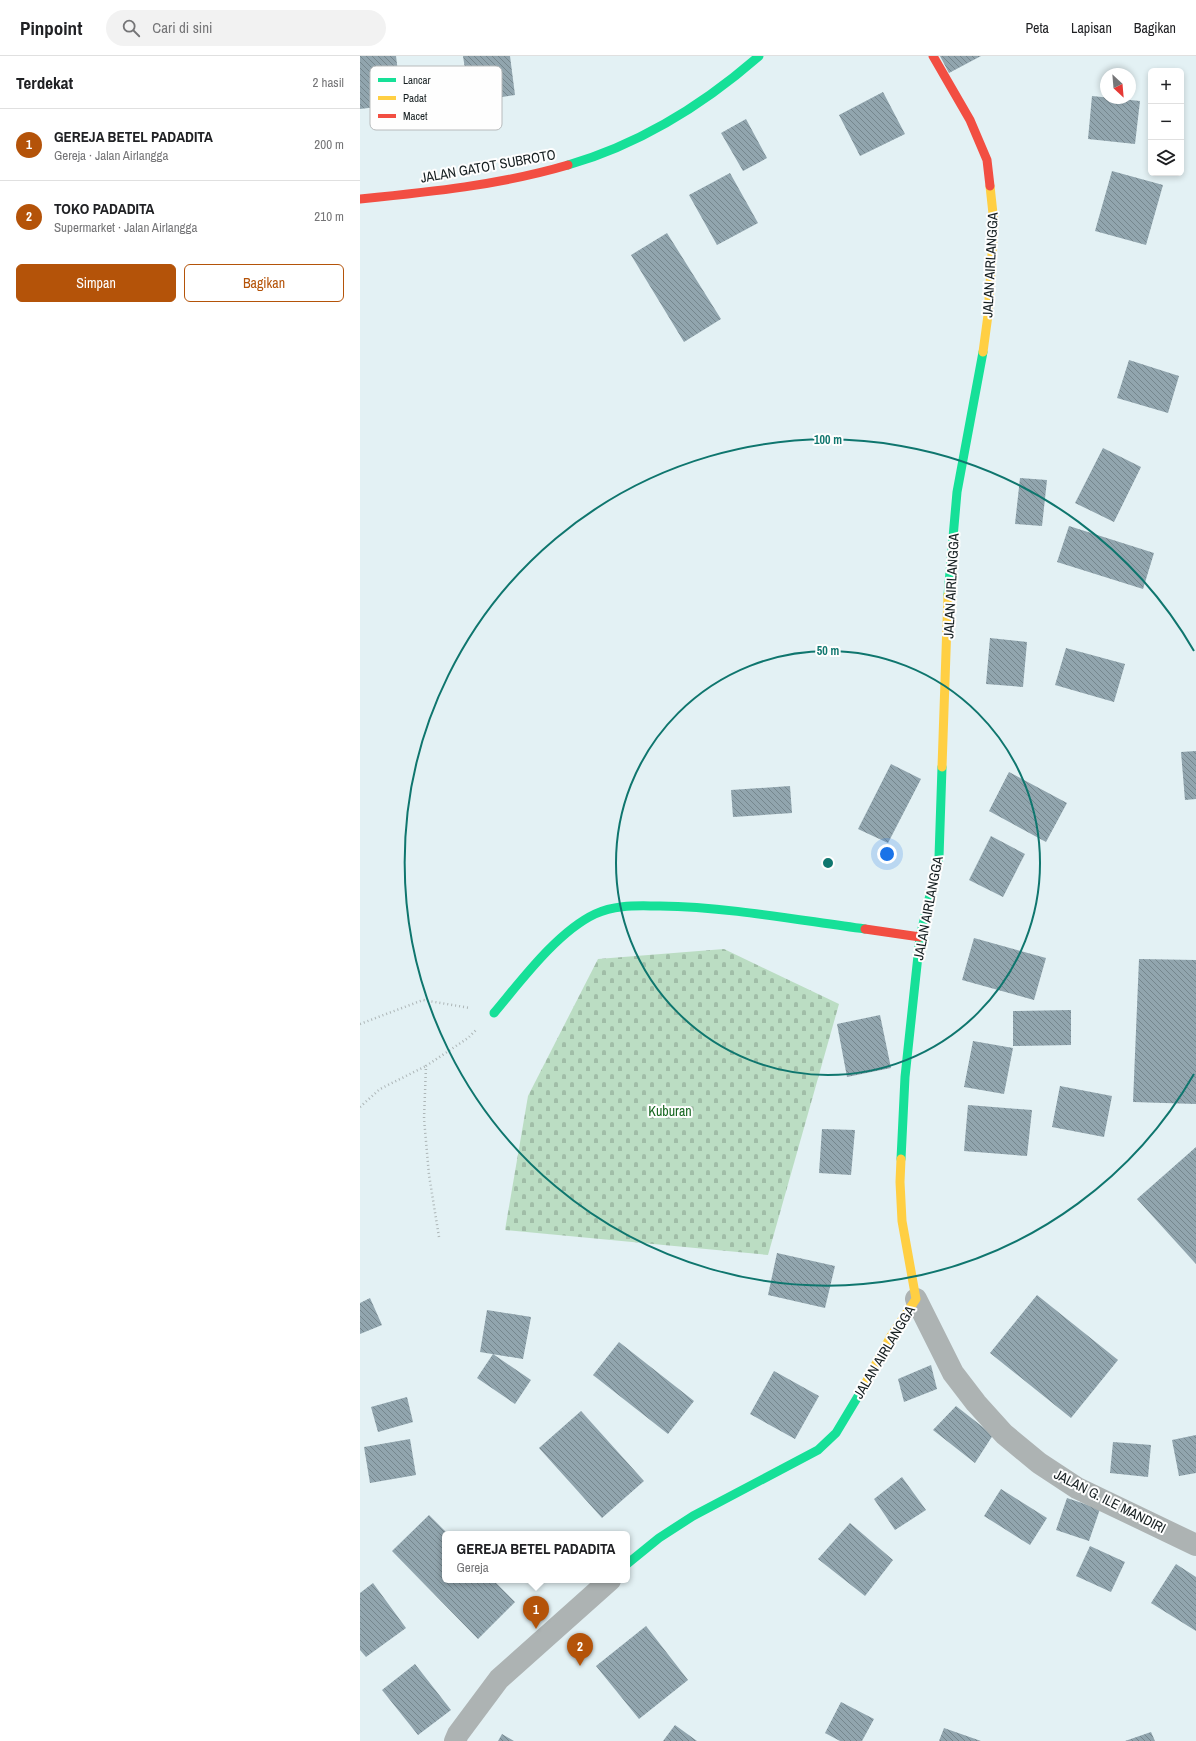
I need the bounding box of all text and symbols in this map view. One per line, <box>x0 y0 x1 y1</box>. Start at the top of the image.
search box <box>106 10 386 46</box>
text: Pinpoint <box>20 15 82 41</box>
icon: search <box>120 17 142 39</box>
text: Cari di sini <box>152 17 213 38</box>
text: Peta <box>1025 19 1049 37</box>
text: Lapisan <box>1071 19 1112 37</box>
text: Bagikan <box>1134 19 1176 37</box>
legend <box>370 66 502 130</box>
north arrow <box>1100 68 1136 104</box>
map controls <box>1148 68 1184 176</box>
button: + <box>1148 68 1184 104</box>
text: Terdekat <box>16 71 73 94</box>
text: Lancar <box>403 73 431 87</box>
text: 2 hasil <box>313 74 344 91</box>
text: Padat <box>403 91 427 105</box>
button: − <box>1148 104 1184 140</box>
text: Macet <box>403 109 428 123</box>
text: GEREJA BETEL PADADITA <box>54 126 213 147</box>
text: 1 <box>26 136 32 153</box>
text: 200 m <box>314 136 344 153</box>
button: layers <box>1148 140 1184 176</box>
street label: JALAN GATOT SUBROTO <box>419 145 557 187</box>
text: Gereja · Jalan Airlangga <box>54 147 168 164</box>
text: TOKO PADADITA <box>54 198 155 219</box>
text: 2 <box>26 208 32 225</box>
text: 210 m <box>314 208 344 225</box>
street label: JALAN AIRLANGGA <box>978 212 1002 318</box>
text: Supermarket · Jalan Airlangga <box>54 219 197 236</box>
button: Simpan <box>16 264 176 302</box>
button: Bagikan <box>184 264 344 302</box>
text: 100 m <box>814 432 842 448</box>
street label: JALAN AIRLANGGA <box>939 533 963 639</box>
text: 50 m <box>817 643 839 659</box>
your location <box>877 844 897 864</box>
street label: JALAN AIRLANGGA <box>909 854 947 961</box>
centre of rings <box>821 856 835 870</box>
park label: Kuburan <box>648 1102 692 1120</box>
street label: JALAN AIRLANGGA <box>849 1302 919 1402</box>
street label: JALAN G. ILE MANDIRI <box>1051 1465 1169 1537</box>
popup <box>442 1531 630 1583</box>
text: GEREJA BETEL PADADITA <box>457 1538 615 1559</box>
text: Gereja <box>457 1559 489 1576</box>
pin: 1 <box>523 1596 549 1629</box>
pin: 2 <box>567 1633 593 1666</box>

